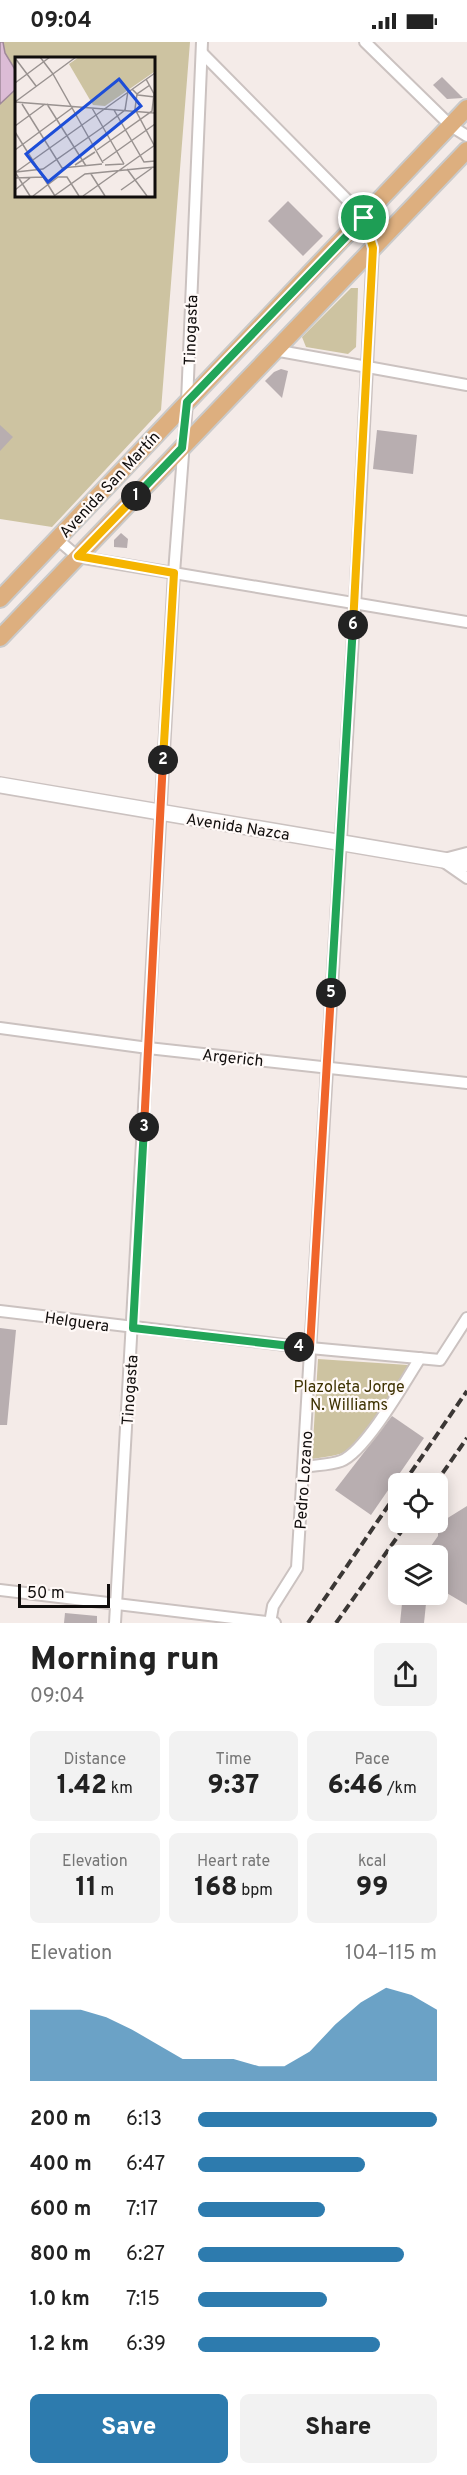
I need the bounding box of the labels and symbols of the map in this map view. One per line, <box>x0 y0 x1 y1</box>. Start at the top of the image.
inset map <box>15 57 154 196</box>
pin <box>338 192 389 243</box>
street label: Tinogasta <box>181 294 203 366</box>
street label: Avenida San Martín <box>56 428 165 543</box>
pin: 1 <box>121 481 151 511</box>
pin: 6 <box>338 610 368 640</box>
pin: 2 <box>148 745 178 775</box>
street label: Avenida Nazca <box>184 810 291 846</box>
pin: 5 <box>316 978 346 1008</box>
street label: Argerich <box>201 1046 264 1072</box>
pin: 3 <box>129 1112 159 1142</box>
street label: Helguera <box>43 1309 110 1337</box>
pin: 4 <box>284 1332 314 1362</box>
street label: Tinogasta <box>119 1354 143 1426</box>
park label: Plazoleta Jorge N. Williams <box>293 1378 405 1416</box>
street label: Pedro Lozano <box>292 1430 318 1530</box>
scale bar <box>18 1581 110 1608</box>

